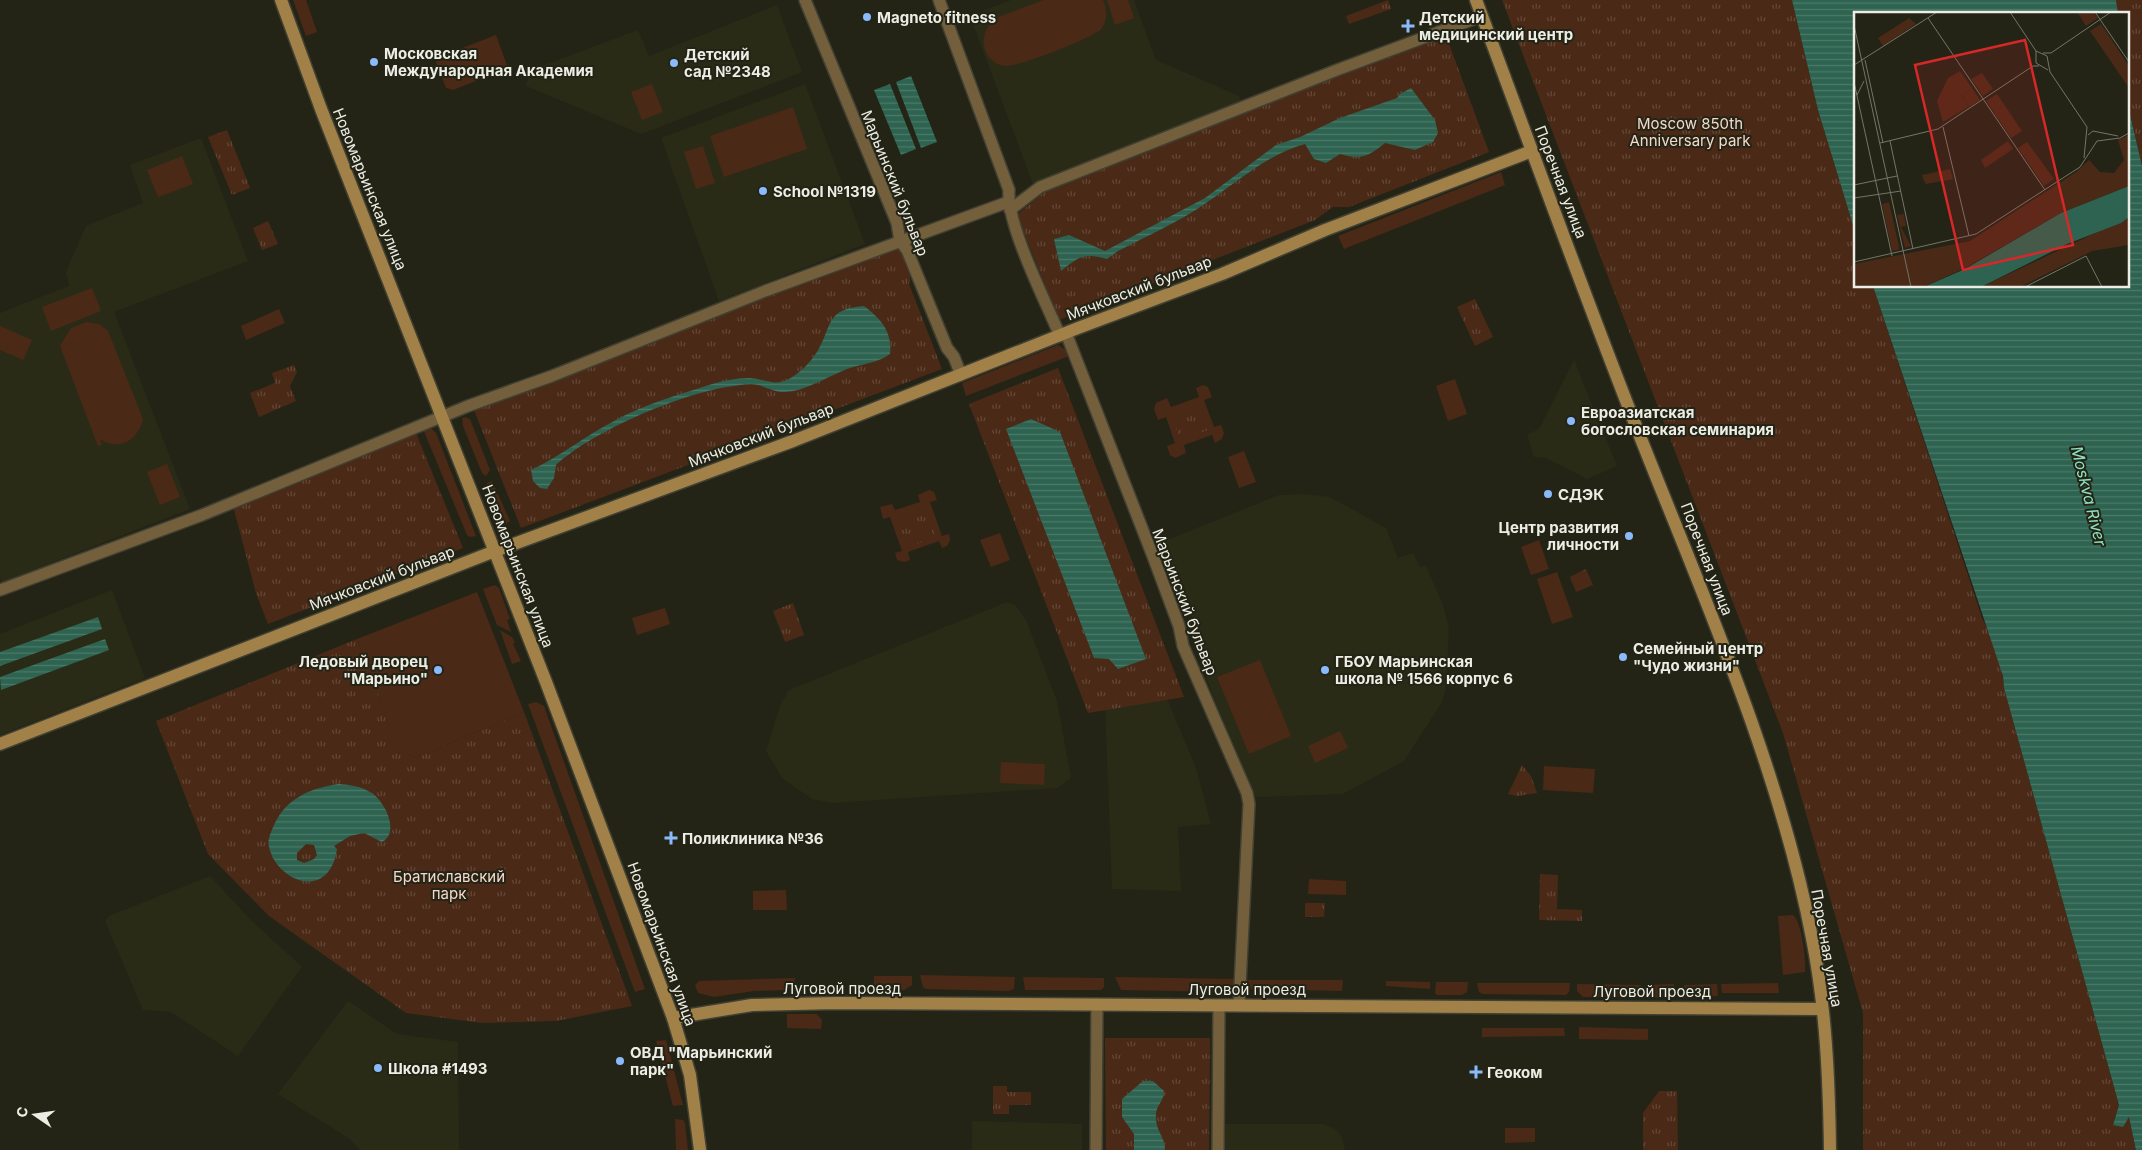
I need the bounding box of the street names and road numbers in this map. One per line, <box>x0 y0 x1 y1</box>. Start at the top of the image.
street label: Новомарьинская улица <box>329 105 411 273</box>
street label: Марьинский бульвар <box>857 107 933 259</box>
street label: Поречная улица <box>1531 123 1591 241</box>
street label: Мячковский бульвар <box>1064 252 1214 324</box>
street label: Мячковский бульвар <box>686 399 836 471</box>
street label: Новомарьинская улица <box>478 482 558 650</box>
street label: Поречная улица <box>1677 500 1737 618</box>
street label: Марьинский бульвар <box>1148 526 1222 678</box>
street label: Мячковский бульвар <box>307 542 457 614</box>
street label: Новомарьинская улица <box>623 859 701 1029</box>
street label: Поречная улица <box>1807 888 1847 1008</box>
street label: Луговой проезд <box>783 979 901 998</box>
street label: Луговой проезд <box>1188 980 1306 999</box>
street label: Луговой проезд <box>1593 982 1711 1001</box>

